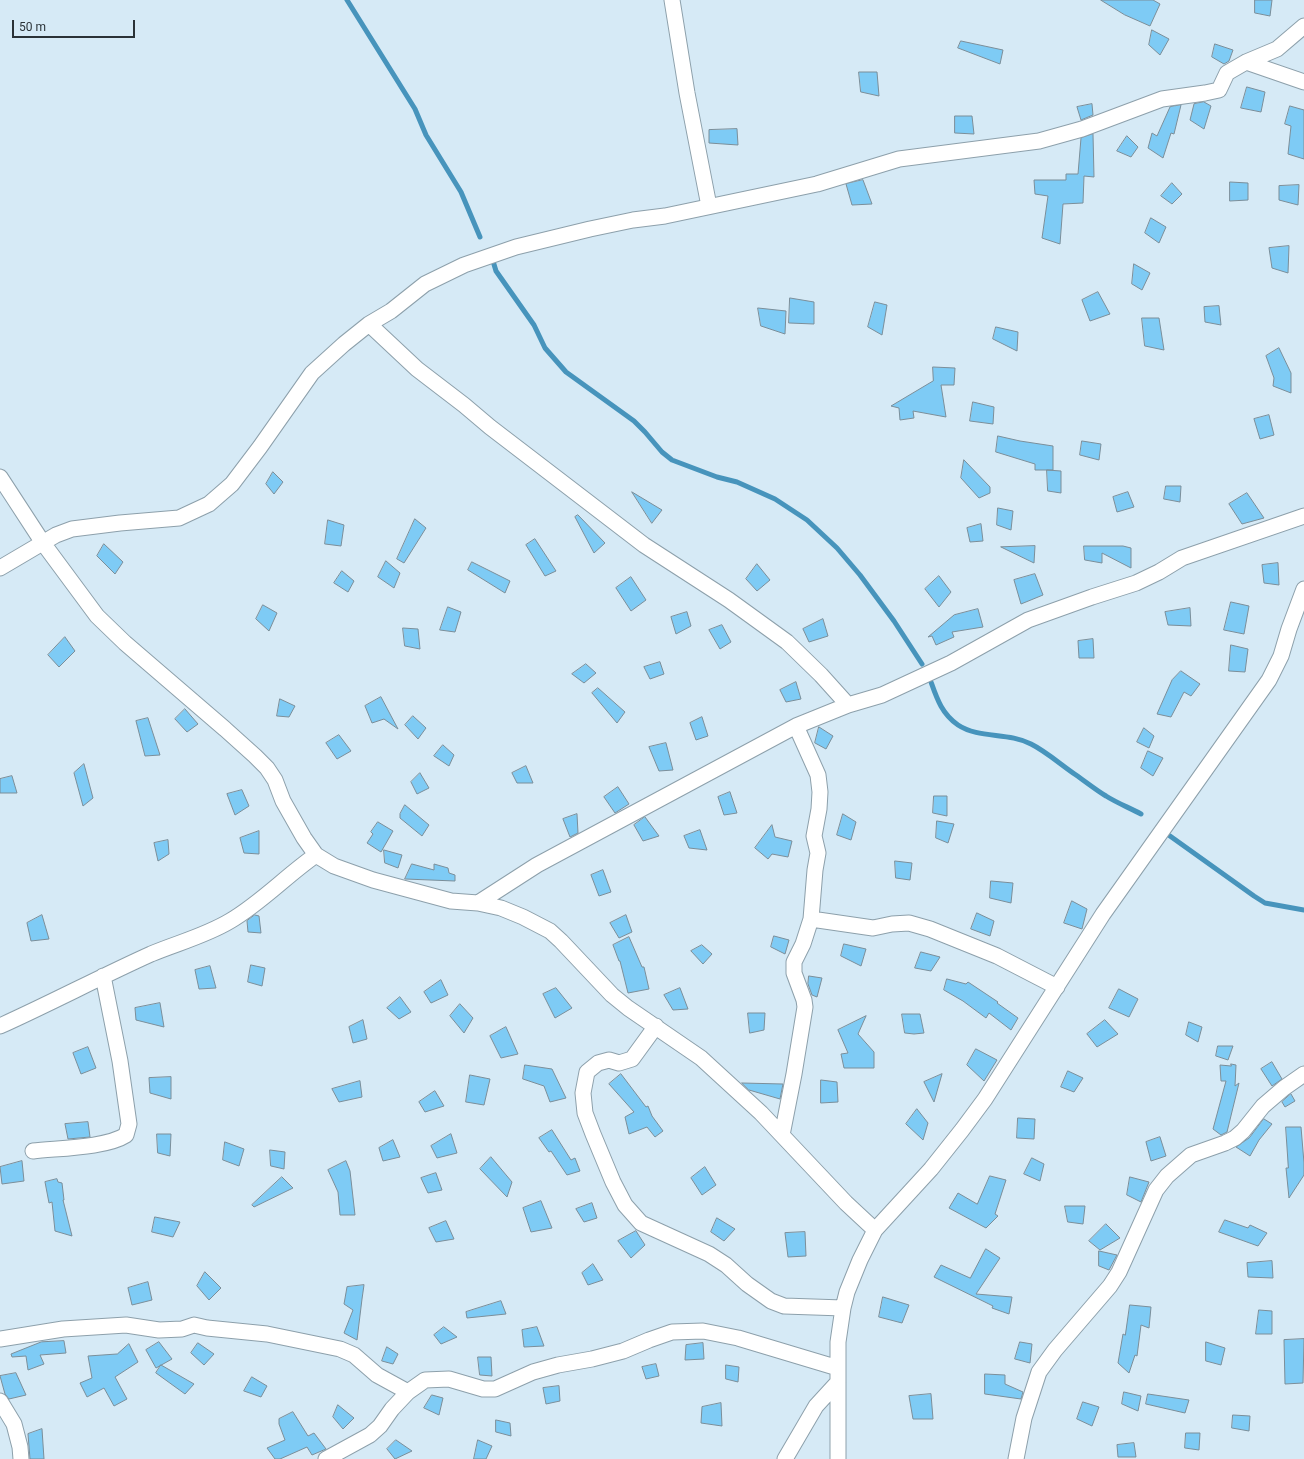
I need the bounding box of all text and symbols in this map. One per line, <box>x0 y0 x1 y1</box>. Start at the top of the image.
scale bar <box>14 12 137 38</box>
text: 50 m <box>19 20 46 34</box>

